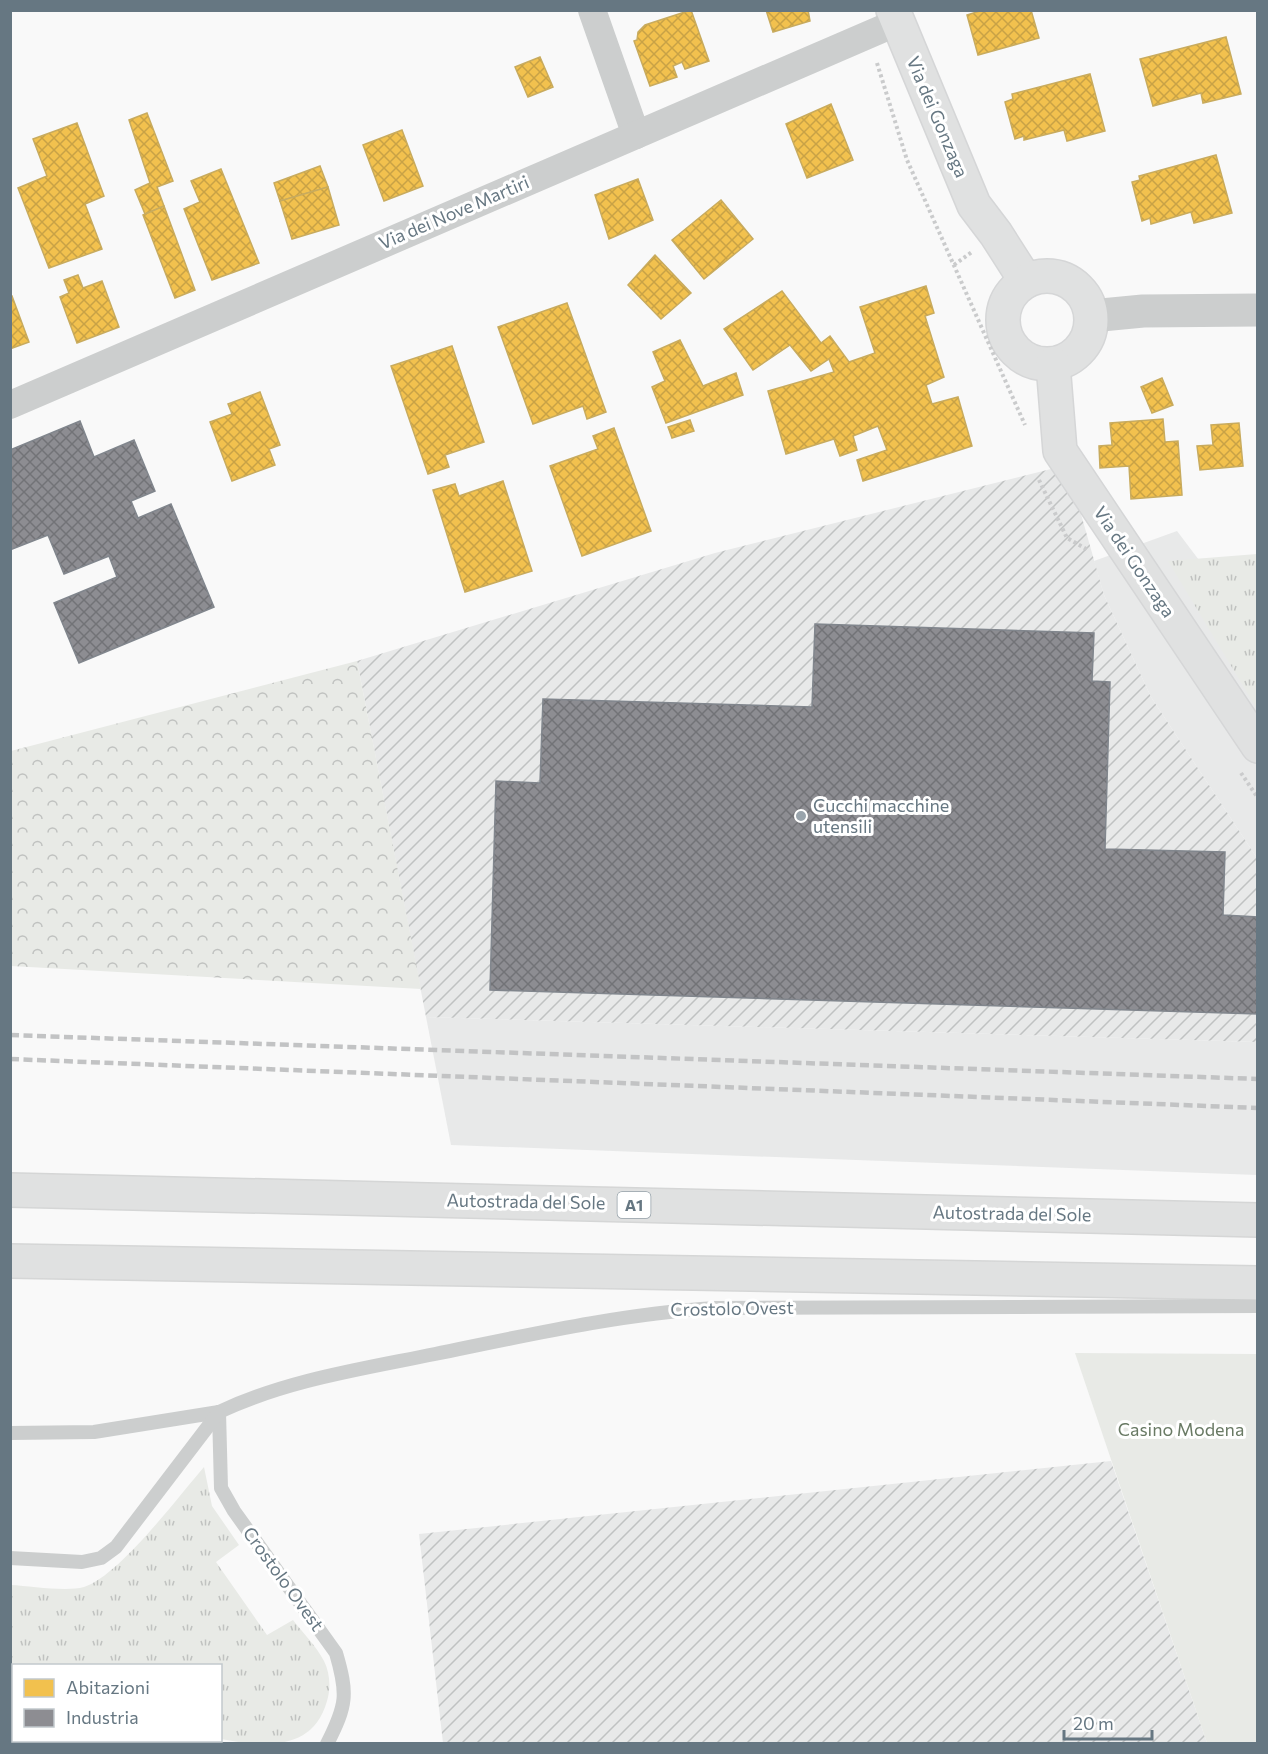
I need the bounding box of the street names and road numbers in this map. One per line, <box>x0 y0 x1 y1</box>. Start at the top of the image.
street label: Via dei Gonzaga <box>902 53 973 181</box>
street label: Via dei Nove Martiri <box>375 170 532 254</box>
street label: Via dei Gonzaga <box>1090 502 1180 621</box>
street label: Autostrada del Sole <box>447 1189 606 1213</box>
road number: A1 <box>618 1192 650 1218</box>
street label: Autostrada del Sole <box>933 1201 1092 1225</box>
street label: Crostolo Ovest <box>670 1296 794 1320</box>
street label: Crostolo Ovest <box>239 1522 329 1635</box>

